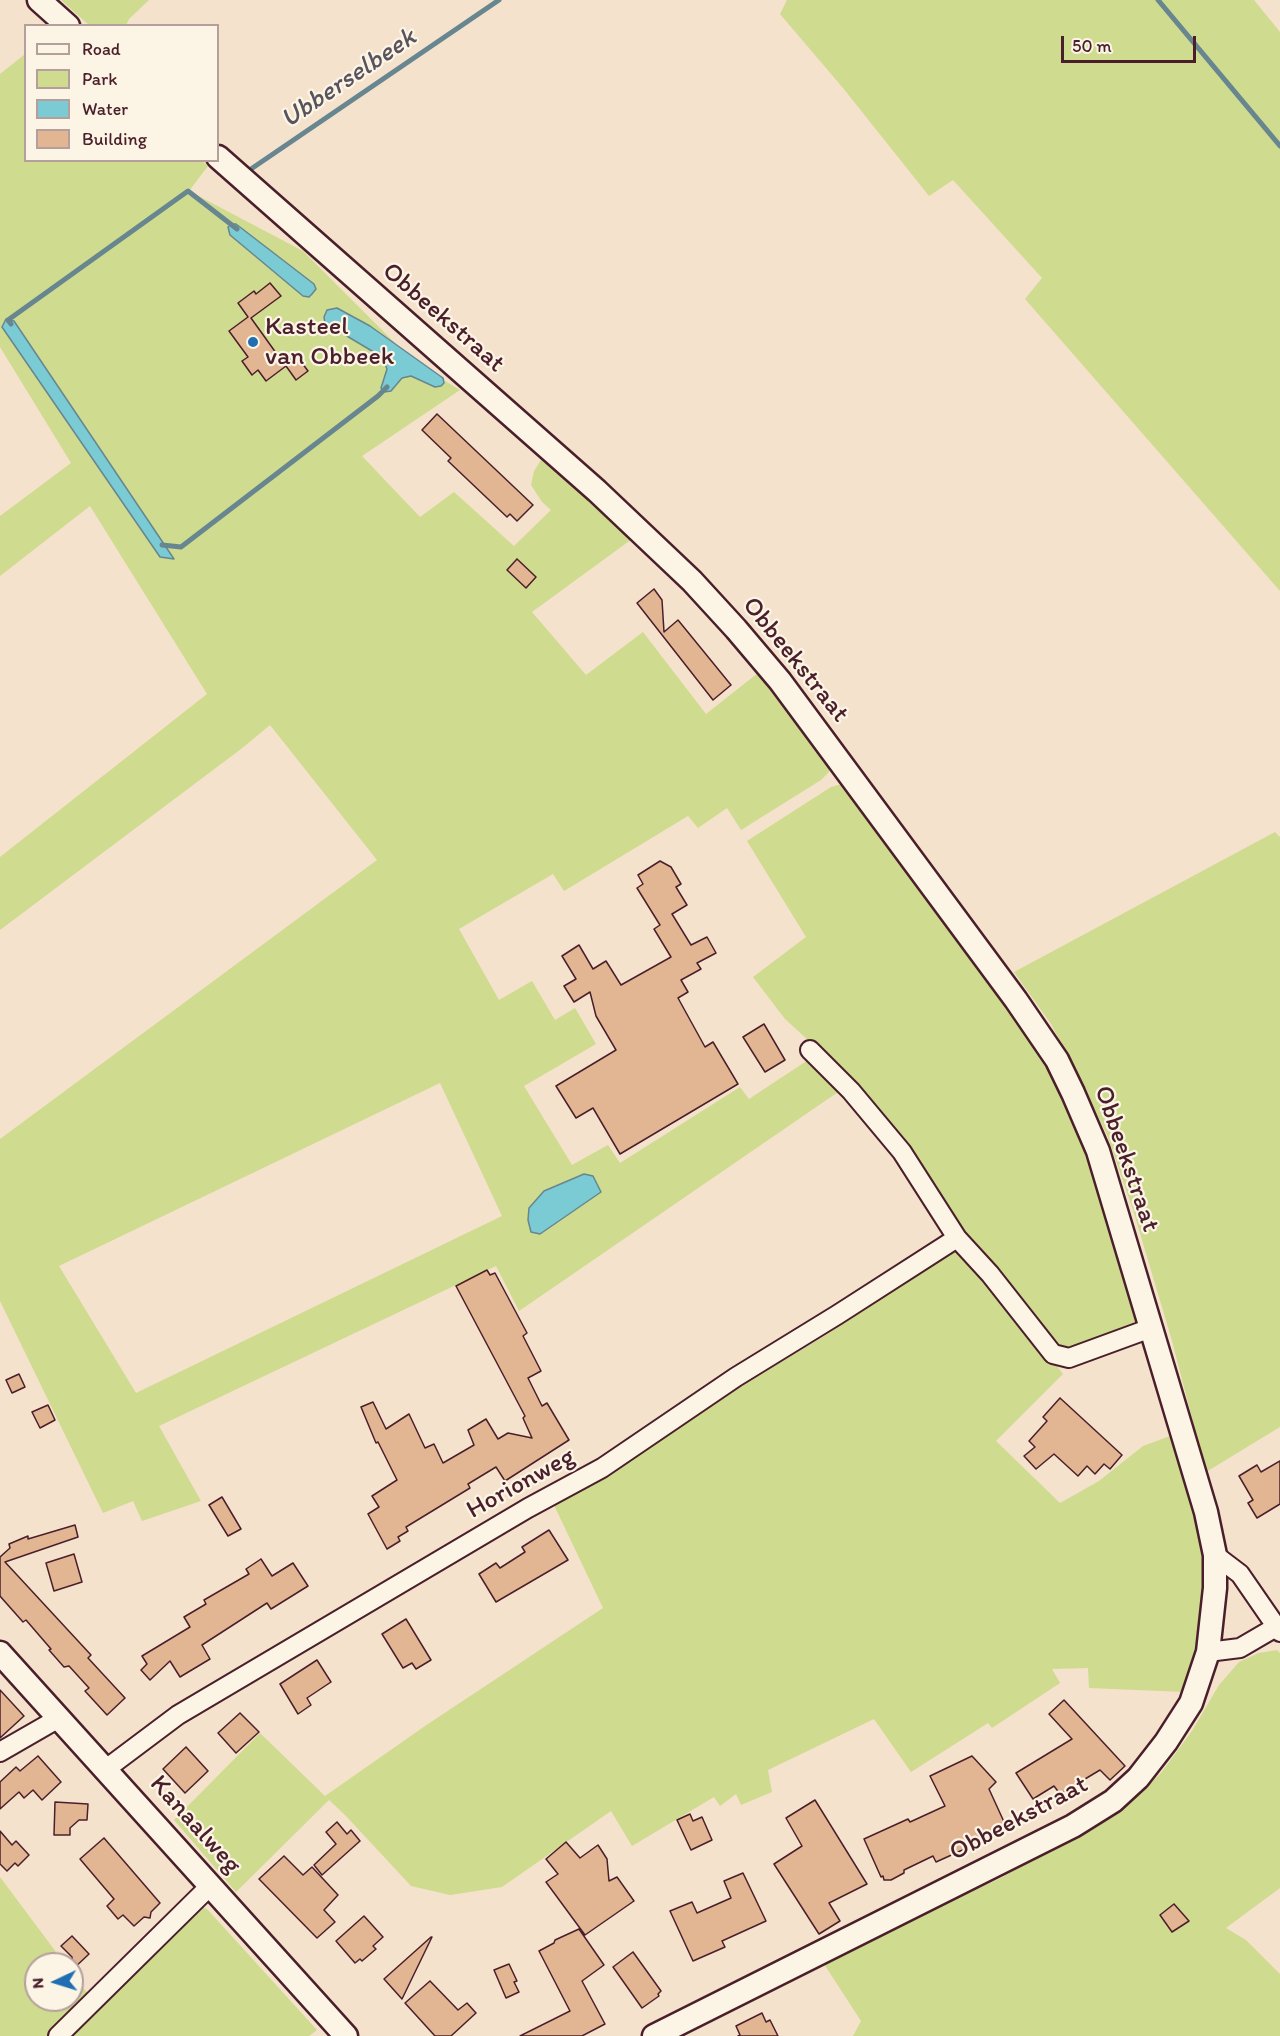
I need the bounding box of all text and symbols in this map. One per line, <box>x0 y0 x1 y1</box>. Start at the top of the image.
water label: Ubberselbeek <box>275 22 423 136</box>
legend <box>24 24 219 162</box>
scale bar <box>1064 24 1199 62</box>
text: 50 m <box>1072 35 1112 57</box>
text: Road <box>82 38 121 60</box>
text: Park <box>82 68 117 90</box>
text: Water <box>82 98 128 120</box>
text: Building <box>82 128 147 150</box>
street label: Obbeekstraat <box>375 256 511 380</box>
place label: Kasteel van Obbeek <box>265 311 394 372</box>
marker: Kasteel van Obbeek <box>246 335 260 349</box>
street label: Obbeekstraat <box>735 591 855 729</box>
street label: Obbeekstraat <box>1086 1082 1166 1236</box>
street label: Horionweg <box>461 1442 581 1526</box>
street label: Kanaalweg <box>143 1769 247 1881</box>
street label: Obbeekstraat <box>944 1769 1094 1869</box>
north arrow <box>24 1952 84 2012</box>
text: N <box>28 1977 47 1989</box>

